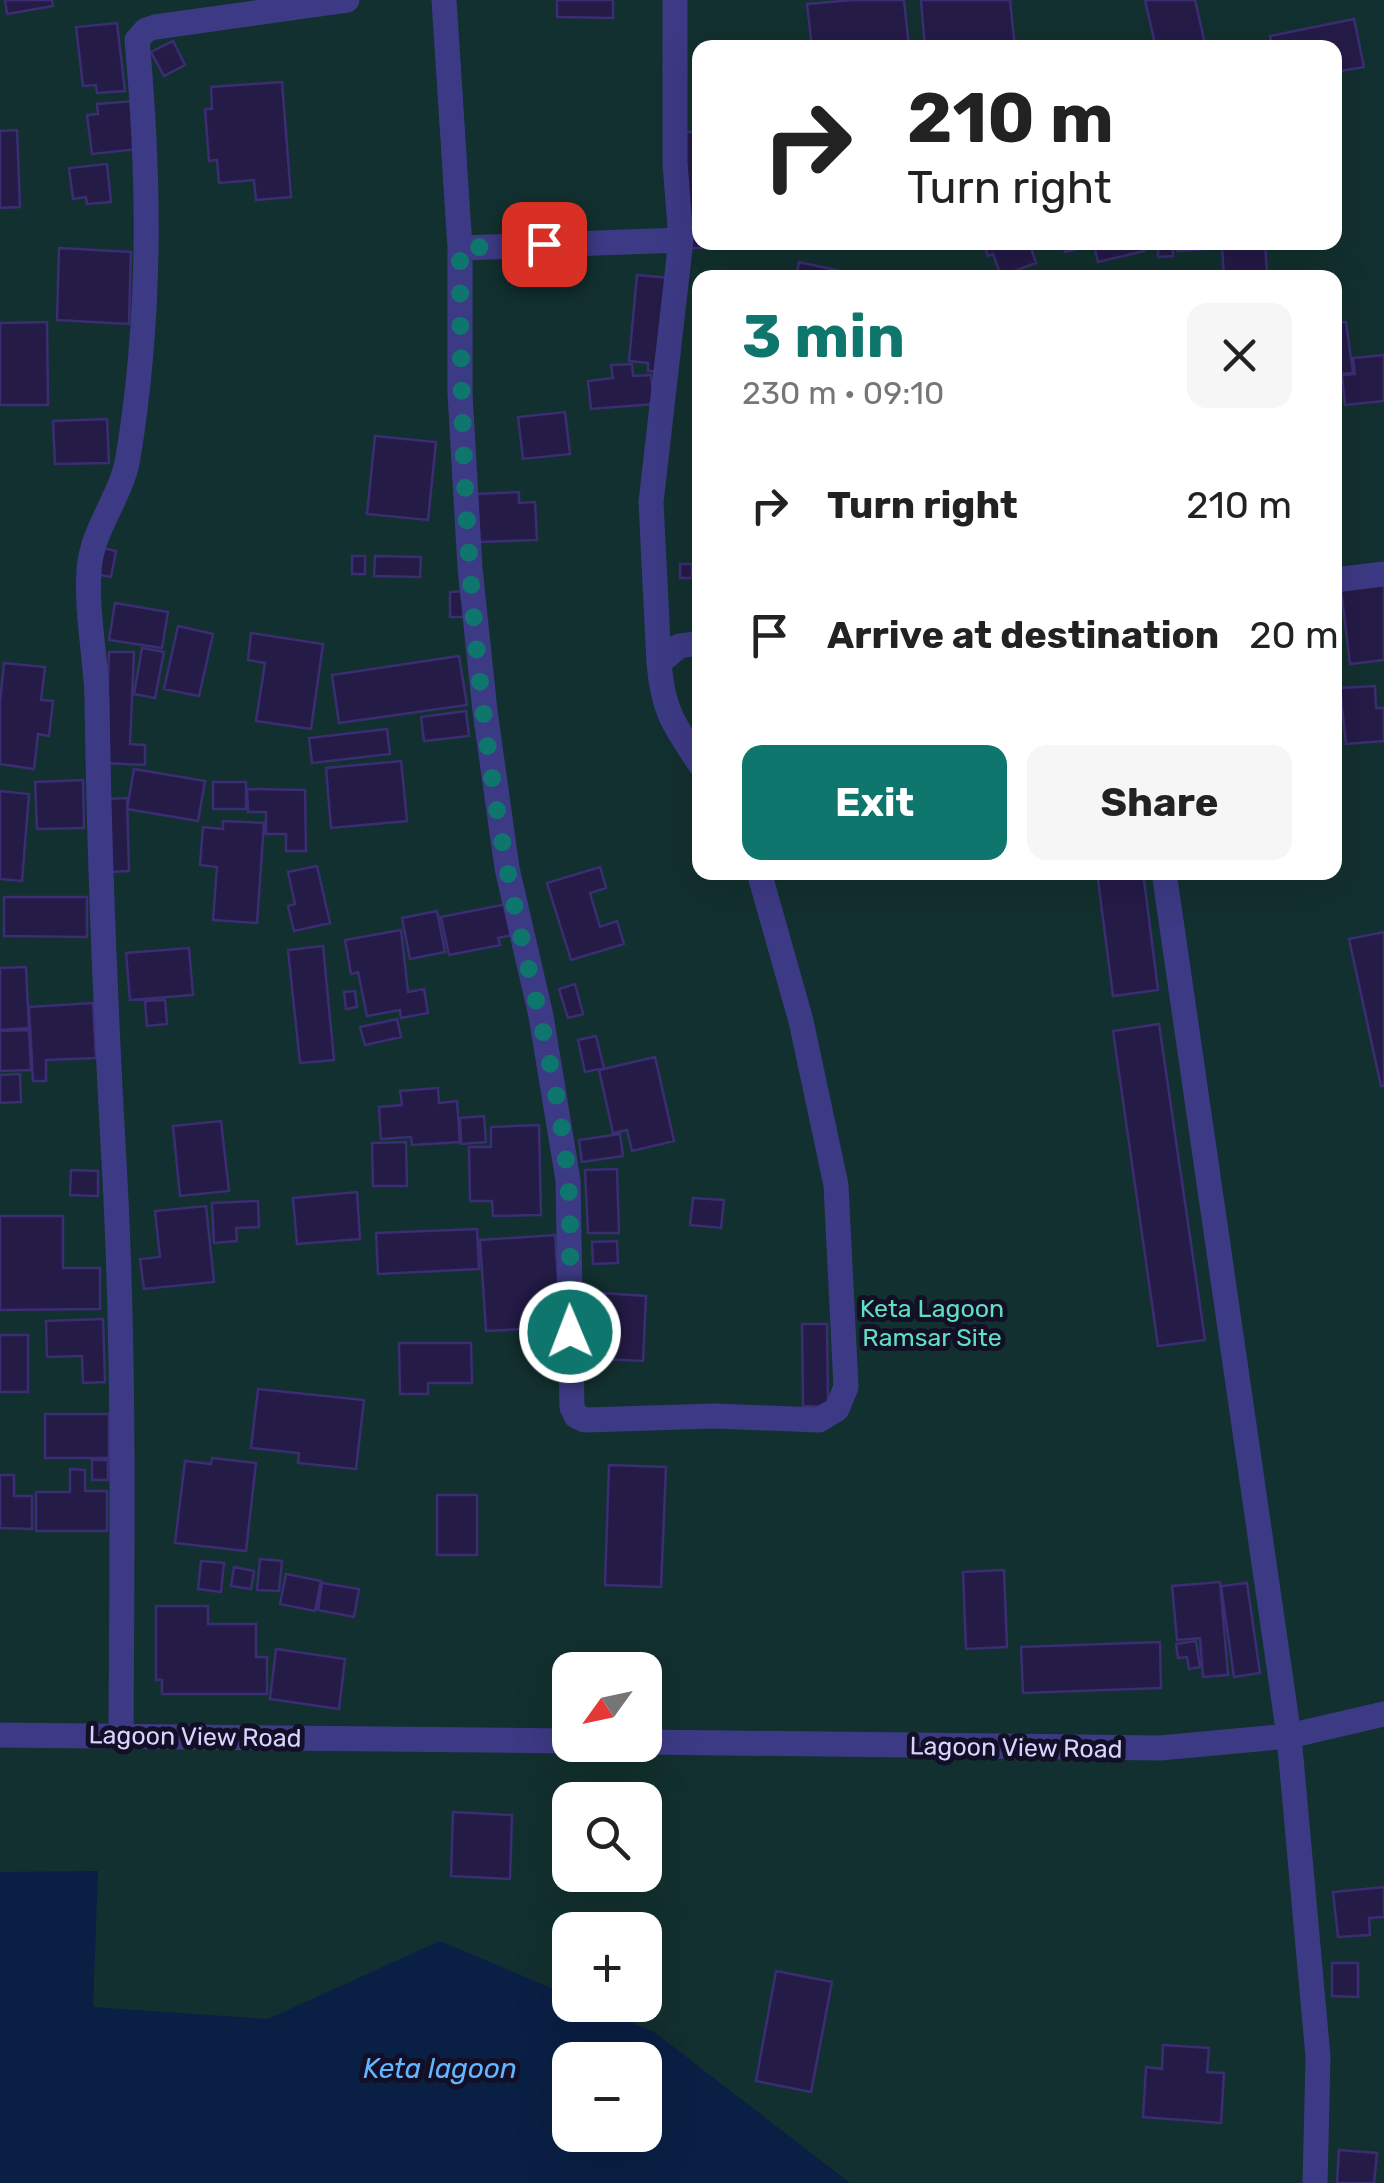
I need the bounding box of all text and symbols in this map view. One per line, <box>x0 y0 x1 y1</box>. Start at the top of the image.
text: 210 m <box>907 77 1114 160</box>
icon: right <box>742 80 872 210</box>
text: Turn right <box>907 161 1111 214</box>
pin <box>502 202 587 287</box>
icon: arrive <box>517 217 572 272</box>
text: 3 min <box>742 301 905 372</box>
button: close <box>1187 303 1292 408</box>
text: 230 m · 09:10 <box>742 374 944 412</box>
icon: right <box>742 478 797 533</box>
text: Turn right <box>827 482 1018 528</box>
text: 210 m <box>1186 482 1292 528</box>
icon: arrive <box>742 608 797 663</box>
text: Arrive at destination <box>827 612 1219 658</box>
text: 20 m <box>1249 612 1339 658</box>
button: Exit <box>742 745 1007 860</box>
button: Share <box>1027 745 1292 860</box>
position arrow <box>518 1280 622 1384</box>
park label: Keta Lagoon Ramsar Site <box>860 1294 1004 1352</box>
north arrow <box>552 1652 662 1762</box>
map controls <box>552 1652 662 2152</box>
street label: Lagoon View Road <box>88 1720 302 1753</box>
street label: Lagoon View Road <box>909 1731 1123 1764</box>
button: search <box>552 1782 662 1892</box>
button: + <box>552 1912 662 2022</box>
button: − <box>552 2042 662 2152</box>
water label: Keta lagoon <box>363 2052 517 2085</box>

